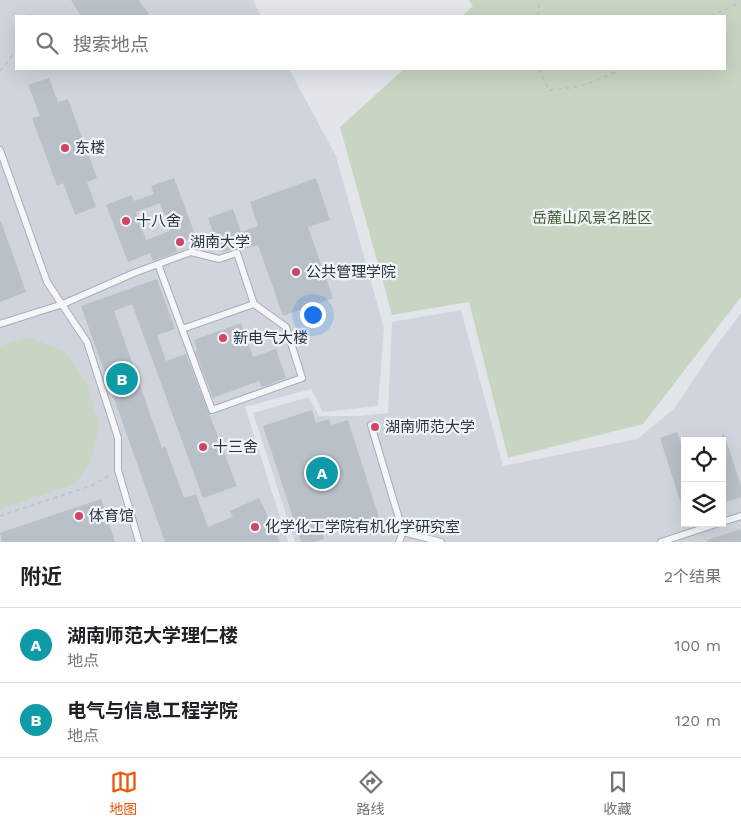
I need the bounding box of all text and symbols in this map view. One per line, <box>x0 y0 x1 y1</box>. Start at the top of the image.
search box <box>15 15 726 70</box>
icon: search <box>33 29 61 57</box>
text: 搜索地点 <box>73 33 149 56</box>
place label: 东楼 <box>75 139 105 157</box>
marker: 东楼 <box>59 142 71 154</box>
park label: 岳麓山风景名胜区 <box>532 209 652 227</box>
place label: 十八舍 <box>136 212 181 230</box>
marker: 十八舍 <box>120 215 132 227</box>
place label: 湖南大学 <box>190 233 250 251</box>
marker: 湖南大学 <box>174 236 186 248</box>
place label: 公共管理学院 <box>306 263 396 281</box>
marker: 公共管理学院 <box>290 266 302 278</box>
your location <box>300 302 326 328</box>
place label: 新电气大楼 <box>233 329 308 347</box>
marker: 新电气大楼 <box>217 332 229 344</box>
pin: B <box>106 360 138 398</box>
place label: 湖南师范大学 <box>385 418 475 436</box>
marker: 湖南师范大学 <box>369 421 381 433</box>
map controls <box>681 437 726 527</box>
button: locate <box>681 437 726 482</box>
place label: 十三舍 <box>213 438 258 456</box>
marker: 十三舍 <box>197 441 209 453</box>
pin: A <box>306 454 338 492</box>
button: layers <box>681 482 726 527</box>
place label: 体育馆 <box>89 507 134 525</box>
marker: 体育馆 <box>73 510 85 522</box>
place label: 化学化工学院有机化学研究室 <box>265 518 460 536</box>
marker: 化学化工学院有机化学研究室 <box>249 521 261 533</box>
text: 附近 <box>20 564 62 589</box>
text: 2个结果 <box>664 567 721 586</box>
text: 湖南师范大学理仁楼 <box>67 624 238 647</box>
text: A <box>31 636 41 655</box>
text: 100 m <box>674 636 721 655</box>
text: 地点 <box>67 651 99 670</box>
text: 电气与信息工程学院 <box>67 699 238 722</box>
text: B <box>31 711 41 730</box>
text: 120 m <box>675 711 721 730</box>
text: 地点 <box>67 726 99 745</box>
tab: 地图 <box>110 768 138 818</box>
tab: 路线 <box>357 768 385 818</box>
tab: 收藏 <box>604 768 632 818</box>

